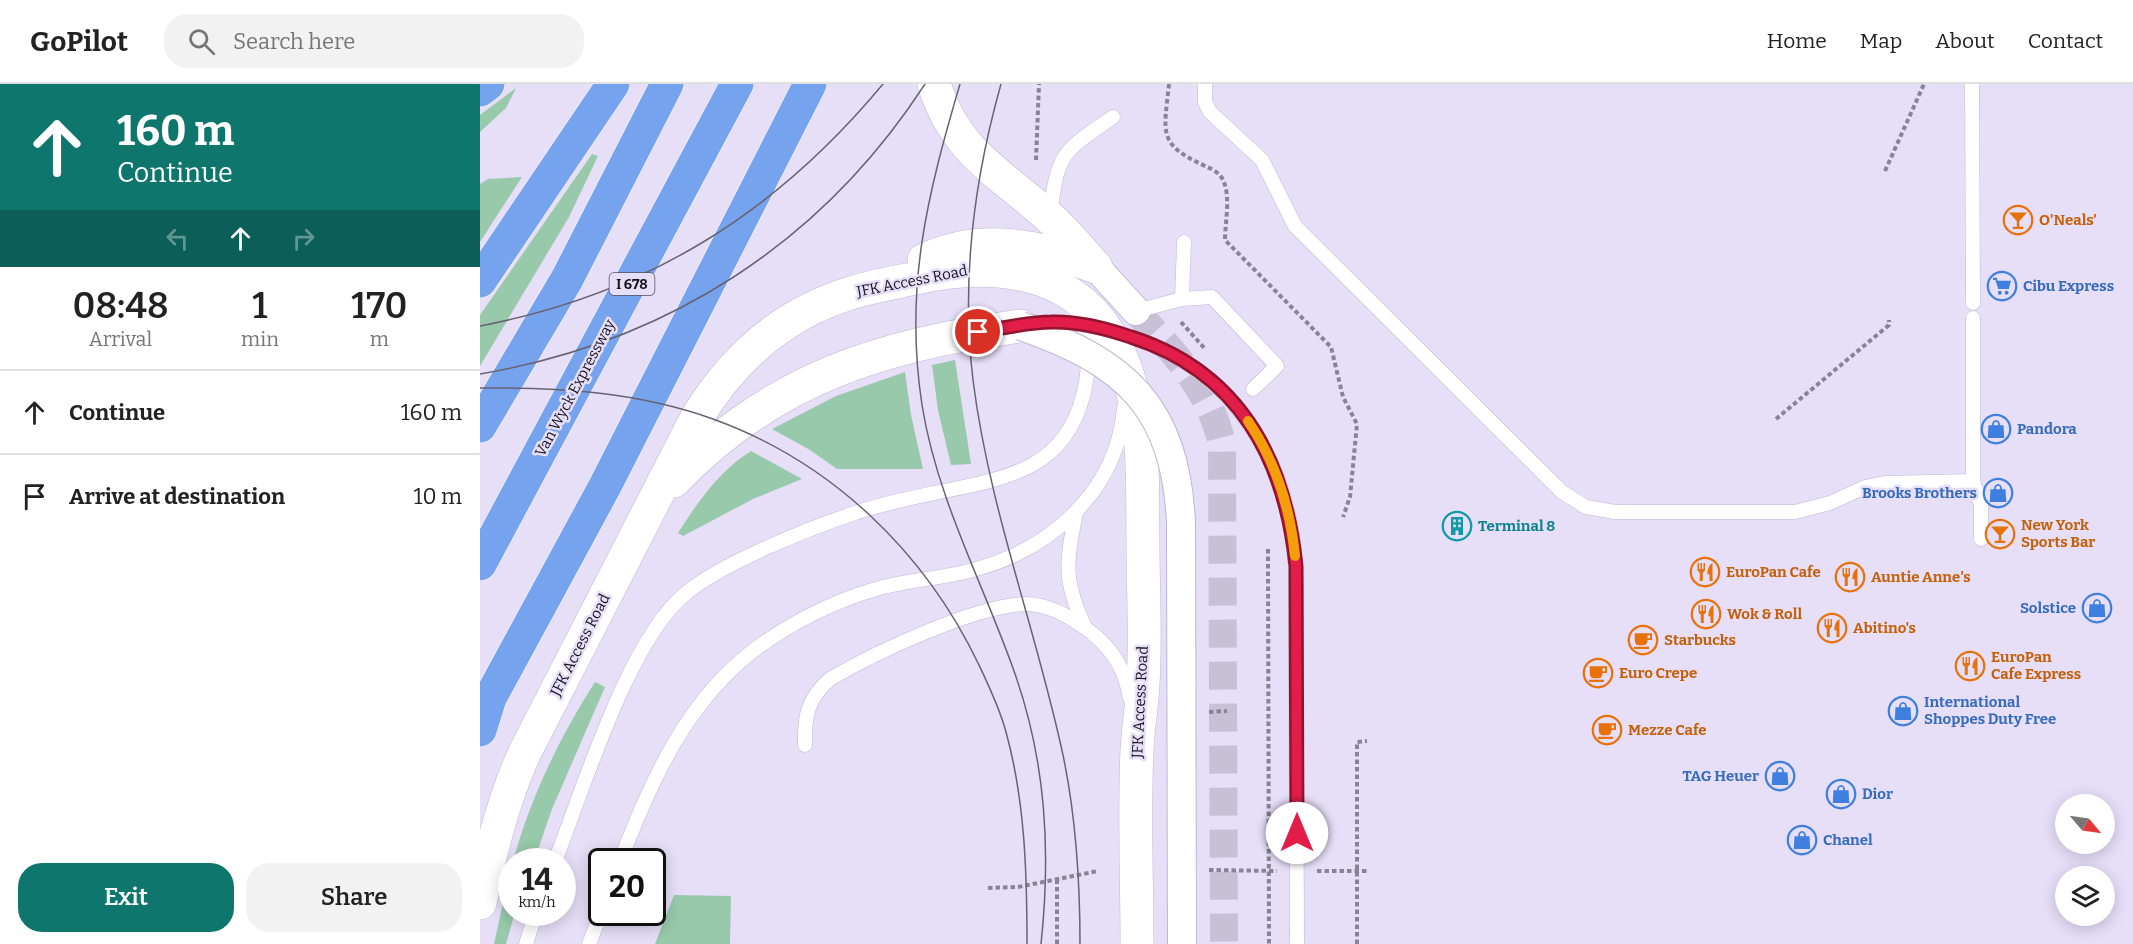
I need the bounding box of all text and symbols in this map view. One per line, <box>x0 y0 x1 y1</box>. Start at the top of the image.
search box <box>164 14 584 68</box>
text: GoPilot <box>30 25 128 58</box>
icon: search <box>185 25 218 58</box>
text: Search here <box>233 28 355 55</box>
text: Home <box>1767 28 1827 54</box>
text: Map <box>1860 28 1902 54</box>
text: About <box>1935 28 1995 54</box>
text: Contact <box>2028 28 2103 54</box>
text: 160 m <box>117 106 234 156</box>
icon: ahead <box>18 108 96 186</box>
text: Continue <box>117 157 233 189</box>
bar icon: O'Neals' <box>2002 204 2034 236</box>
place label: O'Neals' <box>2039 211 2097 229</box>
icon: left <box>161 222 194 255</box>
icon: ahead <box>224 222 257 255</box>
icon: right <box>287 222 320 255</box>
street label: JFK Access Road <box>854 261 969 301</box>
supermarket icon: Cibu Express <box>1986 270 2018 302</box>
road number: I 678 <box>610 273 654 295</box>
place label: Cibu Express <box>2023 277 2114 295</box>
text: 08:48 <box>73 284 169 328</box>
text: 1 <box>252 284 268 328</box>
text: 170 <box>351 284 407 328</box>
pin <box>952 306 1003 357</box>
icon: arrive <box>961 315 994 348</box>
street label: Van Wyck Expressway <box>531 316 619 460</box>
text: Arrival <box>89 327 152 351</box>
text: min <box>241 327 279 351</box>
text: m <box>370 327 389 351</box>
icon: ahead <box>18 396 51 429</box>
text: Continue <box>69 399 165 426</box>
text: 160 m <box>401 399 462 426</box>
shop icon: Pandora <box>1980 413 2012 445</box>
place label: Pandora <box>2017 420 2077 438</box>
shop icon: Brooks Brothers <box>1982 477 2014 509</box>
icon: arrive <box>18 480 51 513</box>
text: Arrive at destination <box>69 483 285 510</box>
text: 10 m <box>414 483 462 510</box>
place label: Brooks Brothers <box>1862 484 1977 502</box>
building icon: Terminal 8 <box>1441 510 1473 542</box>
place label: New York Sports Bar <box>2021 516 2095 551</box>
place label: Terminal 8 <box>1478 517 1555 535</box>
bar icon: New York Sports Bar <box>1984 518 2016 550</box>
restaurant icon: EuroPan Cafe <box>1689 556 1721 588</box>
restaurant icon: Auntie Anne's <box>1834 561 1866 593</box>
place label: EuroPan Cafe <box>1726 563 1821 581</box>
place label: Auntie Anne's <box>1871 568 1971 586</box>
street label: JFK Access Road <box>546 591 614 700</box>
shop icon: Solstice <box>2081 592 2113 624</box>
restaurant icon: Wok & Roll <box>1690 598 1722 630</box>
place label: Solstice <box>2020 599 2076 617</box>
place label: Wok & Roll <box>1727 605 1802 623</box>
restaurant icon: Abitino's <box>1816 612 1848 644</box>
place label: Abitino's <box>1853 619 1916 637</box>
cafe icon: Starbucks <box>1627 624 1659 656</box>
place label: Starbucks <box>1664 631 1736 649</box>
street label: JFK Access Road <box>1128 645 1152 760</box>
place label: EuroPan Cafe Express <box>1991 648 2081 683</box>
restaurant icon: EuroPan Cafe Express <box>1954 650 1986 682</box>
cafe icon: Euro Crepe <box>1582 657 1614 689</box>
place label: Euro Crepe <box>1619 664 1697 682</box>
place label: International Shoppes Duty Free <box>1924 693 2056 728</box>
shop icon: International Shoppes Duty Free <box>1887 695 1919 727</box>
cafe icon: Mezze Cafe <box>1591 714 1623 746</box>
place label: Mezze Cafe <box>1628 721 1707 739</box>
shop icon: TAG Heuer <box>1764 760 1796 792</box>
place label: TAG Heuer <box>1683 767 1759 785</box>
shop icon: Dior <box>1825 778 1857 810</box>
place label: Dior <box>1862 785 1893 803</box>
north arrow <box>2055 794 2115 854</box>
map controls <box>2055 794 2115 926</box>
position arrow <box>1265 801 1329 865</box>
shop icon: Chanel <box>1786 824 1818 856</box>
place label: Chanel <box>1823 831 1873 849</box>
speed limit sign: 20 <box>588 848 666 926</box>
text: 14 <box>521 862 553 898</box>
button: Exit <box>18 863 234 932</box>
button: Share <box>246 863 462 932</box>
button: layers <box>2055 866 2115 926</box>
text: km/h <box>518 893 556 911</box>

